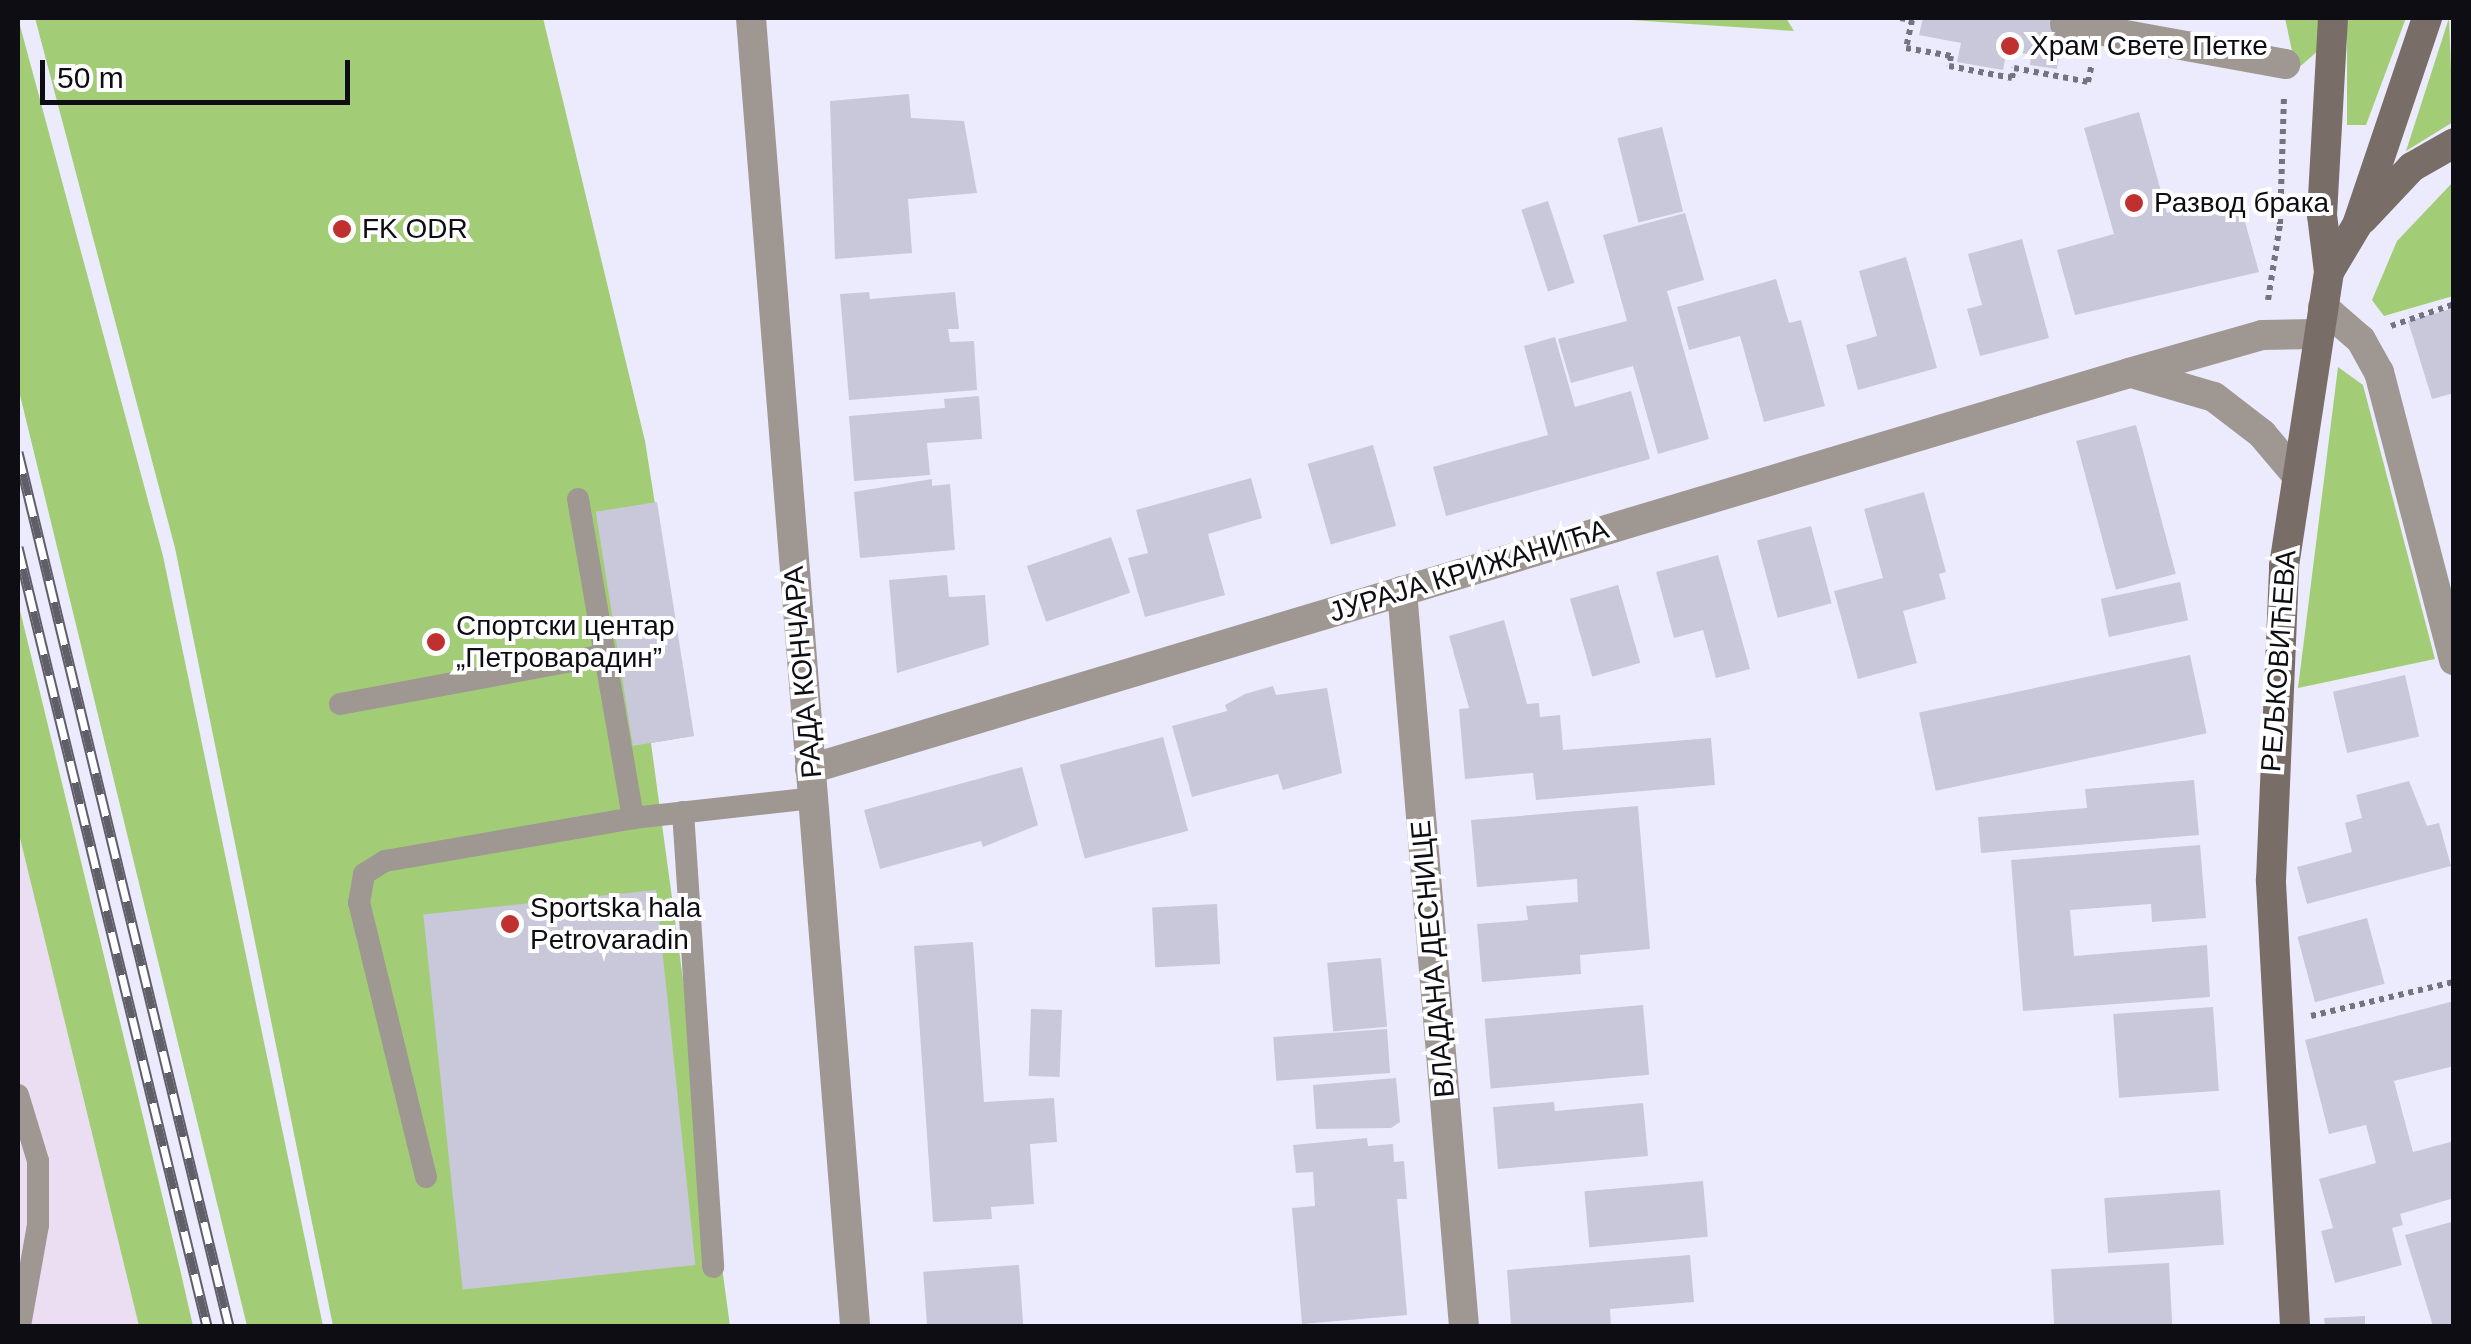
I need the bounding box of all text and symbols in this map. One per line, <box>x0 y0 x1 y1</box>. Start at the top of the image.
place label: Храм Свете Петке <box>2030 29 2268 63</box>
marker: Храм Свете Петке <box>1999 35 2021 57</box>
scale bar <box>45 40 355 102</box>
text: 50 m <box>57 61 124 94</box>
place label: Развод брака <box>2154 186 2329 220</box>
marker: Развод брака <box>2123 192 2145 214</box>
place label: FK ODR <box>362 212 468 246</box>
marker: FK ODR <box>331 218 353 240</box>
street label: ЈУРАЈА КРИЖАНИЋА <box>1325 512 1613 630</box>
street label: РЕЉКОВИЋЕВА <box>2254 549 2304 773</box>
street label: РАДА КОНЧАРА <box>777 565 829 779</box>
place label: Спортски центар „Петроварадин” <box>456 609 675 675</box>
marker: Спортски центар „Петроварадин” <box>425 631 447 653</box>
street label: ВЛАДАНА ДЕСНИЦЕ <box>1404 819 1462 1099</box>
place label: Sportska hala Petrovaradin <box>530 891 701 957</box>
marker: Sportska hala Petrovaradin <box>499 913 521 935</box>

